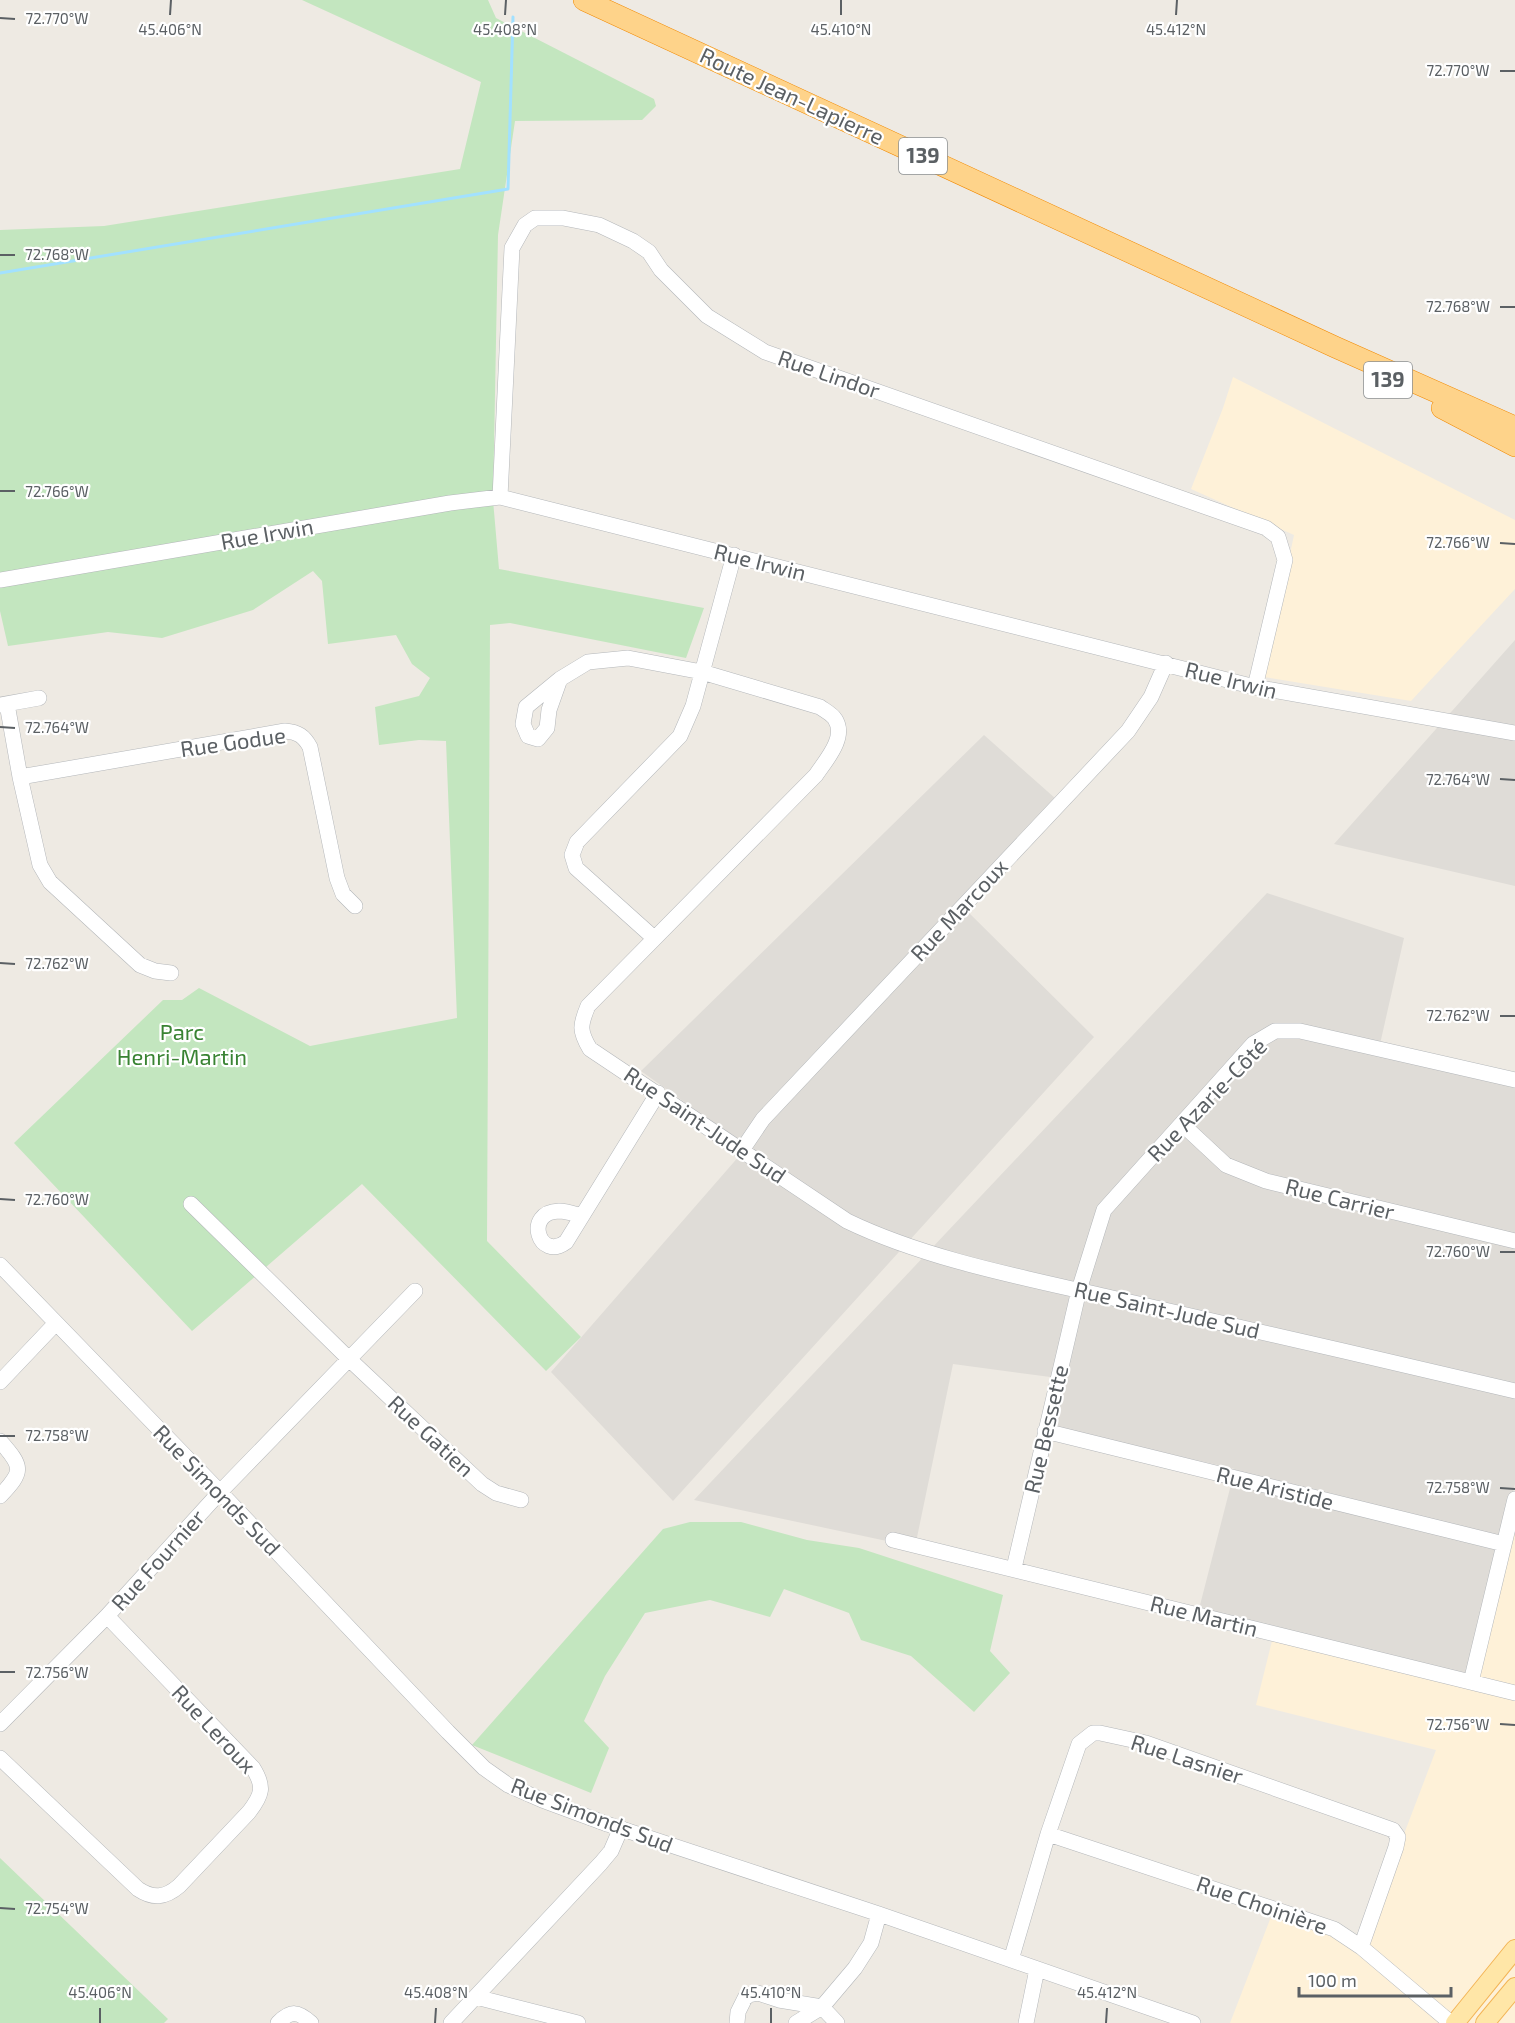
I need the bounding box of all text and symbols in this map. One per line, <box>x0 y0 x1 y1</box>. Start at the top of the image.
text: 72.770°W <box>25 9 89 27</box>
text: 45.406°N <box>138 20 202 38</box>
text: 45.408°N <box>473 20 537 38</box>
text: 45.410°N <box>811 20 871 38</box>
text: 45.412°N <box>1146 20 1206 38</box>
street label: Route Jean-Lapierre <box>696 41 888 149</box>
text: 72.770°W <box>1426 61 1490 79</box>
road number: 139 <box>899 138 947 174</box>
text: 72.768°W <box>25 245 89 263</box>
text: 72.768°W <box>1426 297 1490 315</box>
street label: Rue Lindor <box>775 343 884 403</box>
road number: 139 <box>1364 362 1412 398</box>
text: 72.766°W <box>25 482 89 500</box>
street label: Rue Irwin <box>218 512 315 554</box>
text: 72.766°W <box>1426 533 1490 551</box>
street label: Rue Irwin <box>712 537 809 585</box>
street label: Rue Irwin <box>1183 655 1280 703</box>
text: 72.764°W <box>25 718 89 736</box>
street label: Rue Godue <box>178 721 287 761</box>
text: 72.764°W <box>1426 770 1490 788</box>
street label: Rue Marcoux <box>904 853 1012 966</box>
text: 72.762°W <box>25 954 89 972</box>
text: 72.762°W <box>1426 1006 1490 1024</box>
park label: Parc Henri-Martin <box>117 1018 247 1069</box>
street label: Rue Azarie-Côté <box>1141 1033 1271 1166</box>
street label: Rue Saint-Jude Sud <box>620 1060 791 1188</box>
street label: Rue Carrier <box>1283 1172 1398 1224</box>
text: 72.760°W <box>25 1190 89 1208</box>
text: 72.760°W <box>1426 1242 1490 1260</box>
street label: Rue Saint-Jude Sud <box>1072 1275 1263 1343</box>
street label: Rue Bessette <box>1018 1362 1072 1496</box>
street label: Rue Gatien <box>384 1389 480 1481</box>
street label: Rue Simonds Sud <box>149 1419 287 1560</box>
text: 72.758°W <box>25 1426 89 1444</box>
street label: Rue Aristide <box>1214 1460 1336 1514</box>
text: 72.758°W <box>1426 1478 1490 1496</box>
street label: Rue Fournier <box>105 1503 210 1615</box>
street label: Rue Martin <box>1148 1589 1261 1641</box>
text: 72.756°W <box>26 1663 88 1681</box>
street label: Rue Leroux <box>167 1679 262 1778</box>
text: 72.756°W <box>1427 1715 1489 1733</box>
street label: Rue Lasnier <box>1128 1728 1247 1788</box>
street label: Rue Simonds Sud <box>508 1771 677 1857</box>
street label: Rue Choinière <box>1194 1870 1331 1939</box>
text: 72.754°W <box>25 1899 89 1917</box>
scale bar <box>1299 1960 1450 1998</box>
text: 100 m <box>1308 1969 1357 1991</box>
text: 45.406°N <box>68 1983 132 2001</box>
text: 45.408°N <box>404 1983 468 2001</box>
text: 45.410°N <box>741 1983 801 2001</box>
text: 45.412°N <box>1077 1983 1137 2001</box>

